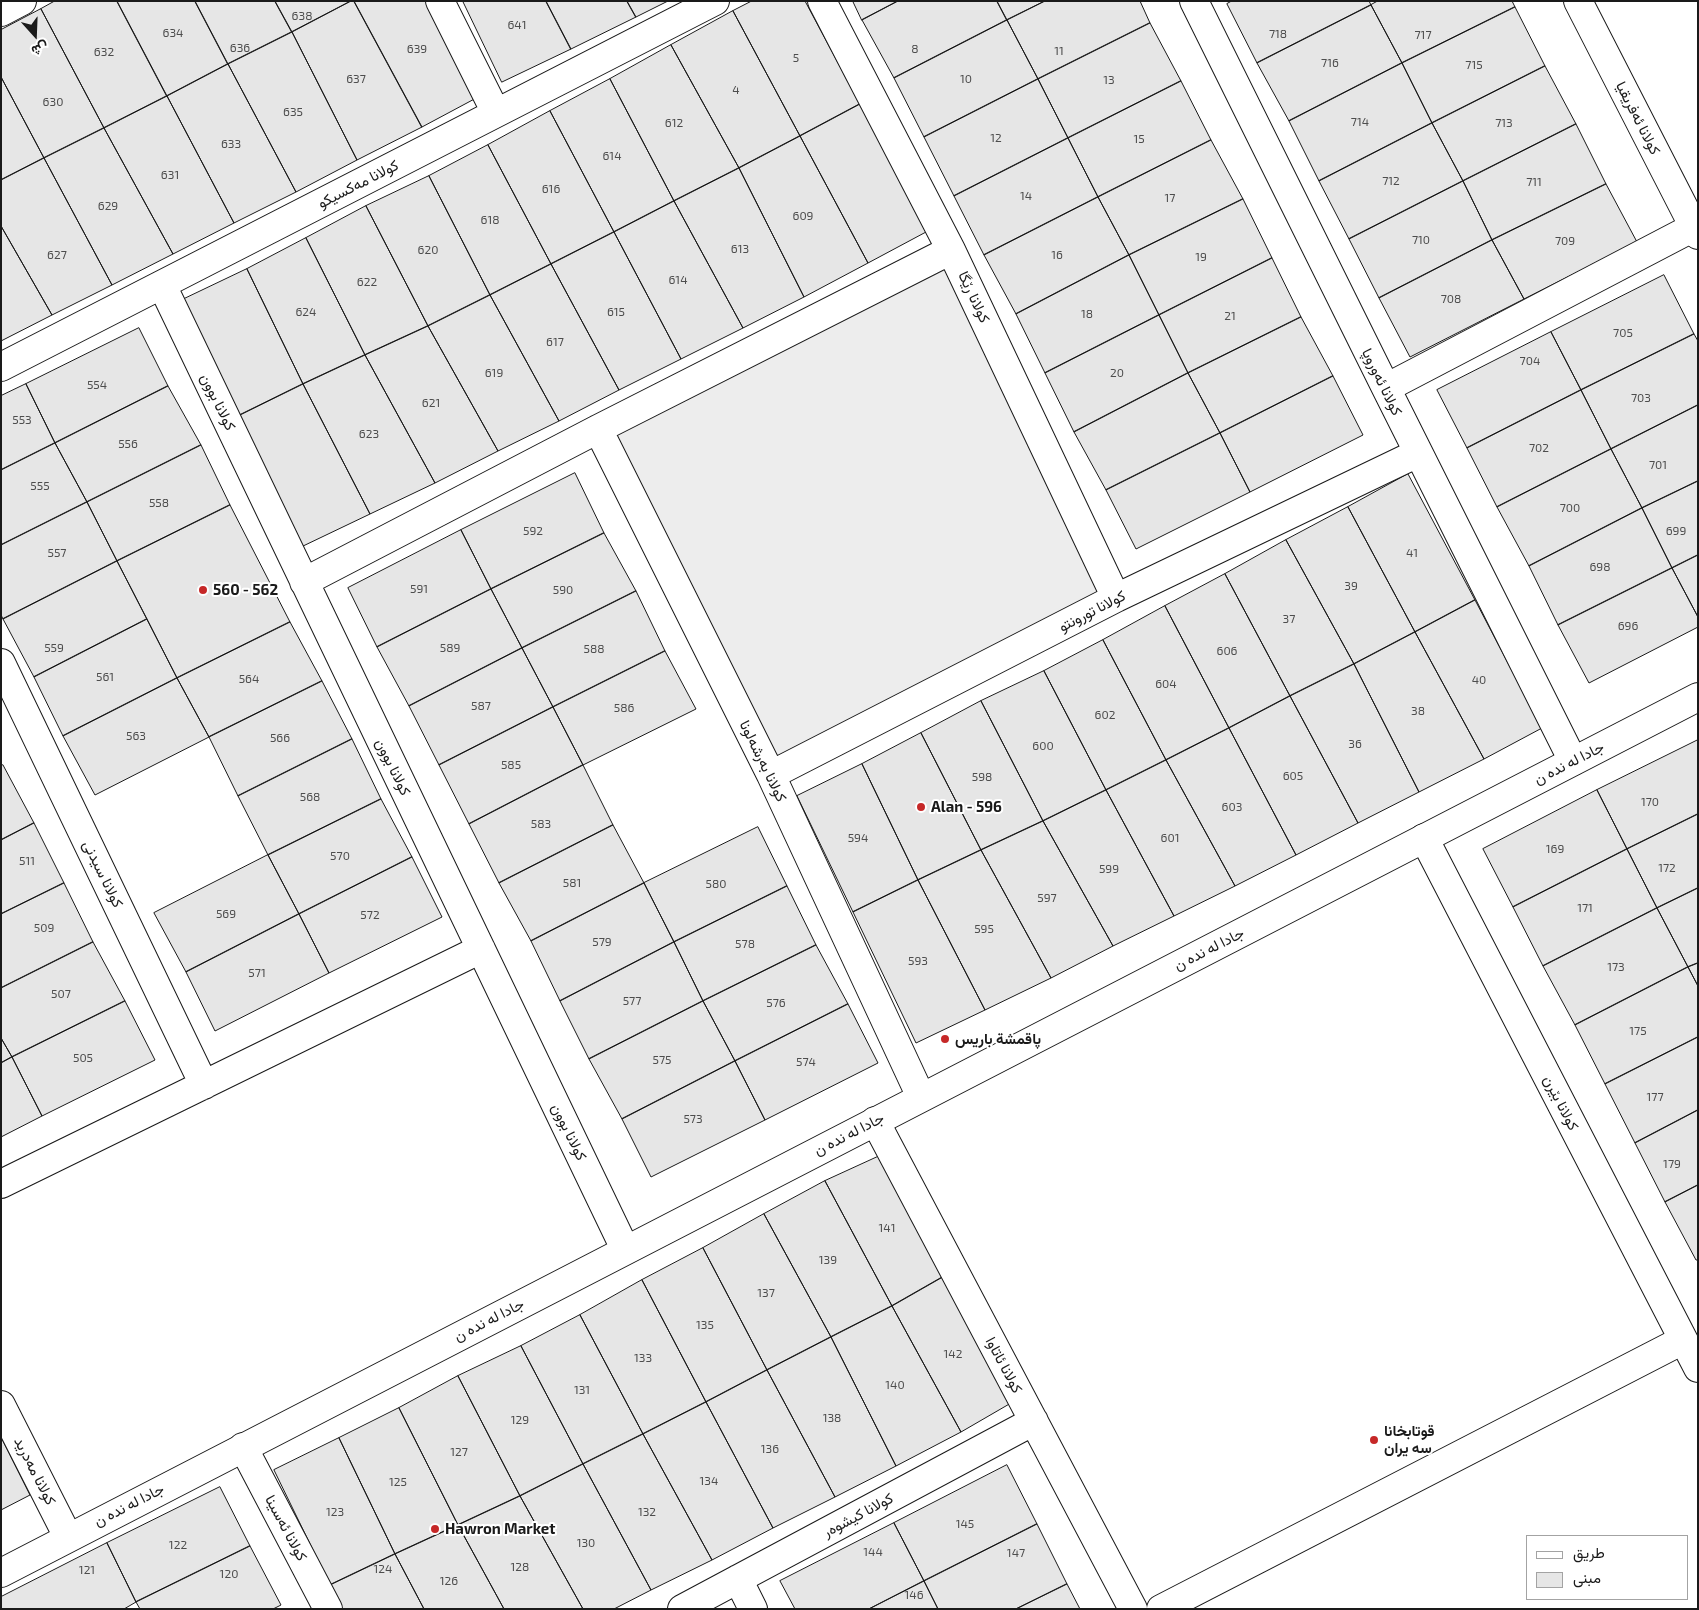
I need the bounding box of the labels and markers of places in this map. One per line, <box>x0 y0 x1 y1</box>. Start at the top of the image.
place label: 560 - 562 <box>213 581 278 599</box>
marker: 560 - 562 <box>197 584 209 596</box>
place label: Alan - 596 <box>931 798 1002 816</box>
marker: Alan - 596 <box>915 801 927 813</box>
place label: پاقمشة باريس <box>955 1030 1041 1048</box>
marker: پاقمشة باريس <box>939 1033 951 1045</box>
place label: قوتابخانا سه يران <box>1384 1422 1434 1457</box>
marker: قوتابخانا سه يران <box>1368 1434 1380 1446</box>
place label: Hawron Market <box>445 1520 555 1538</box>
marker: Hawron Market <box>429 1523 441 1535</box>

